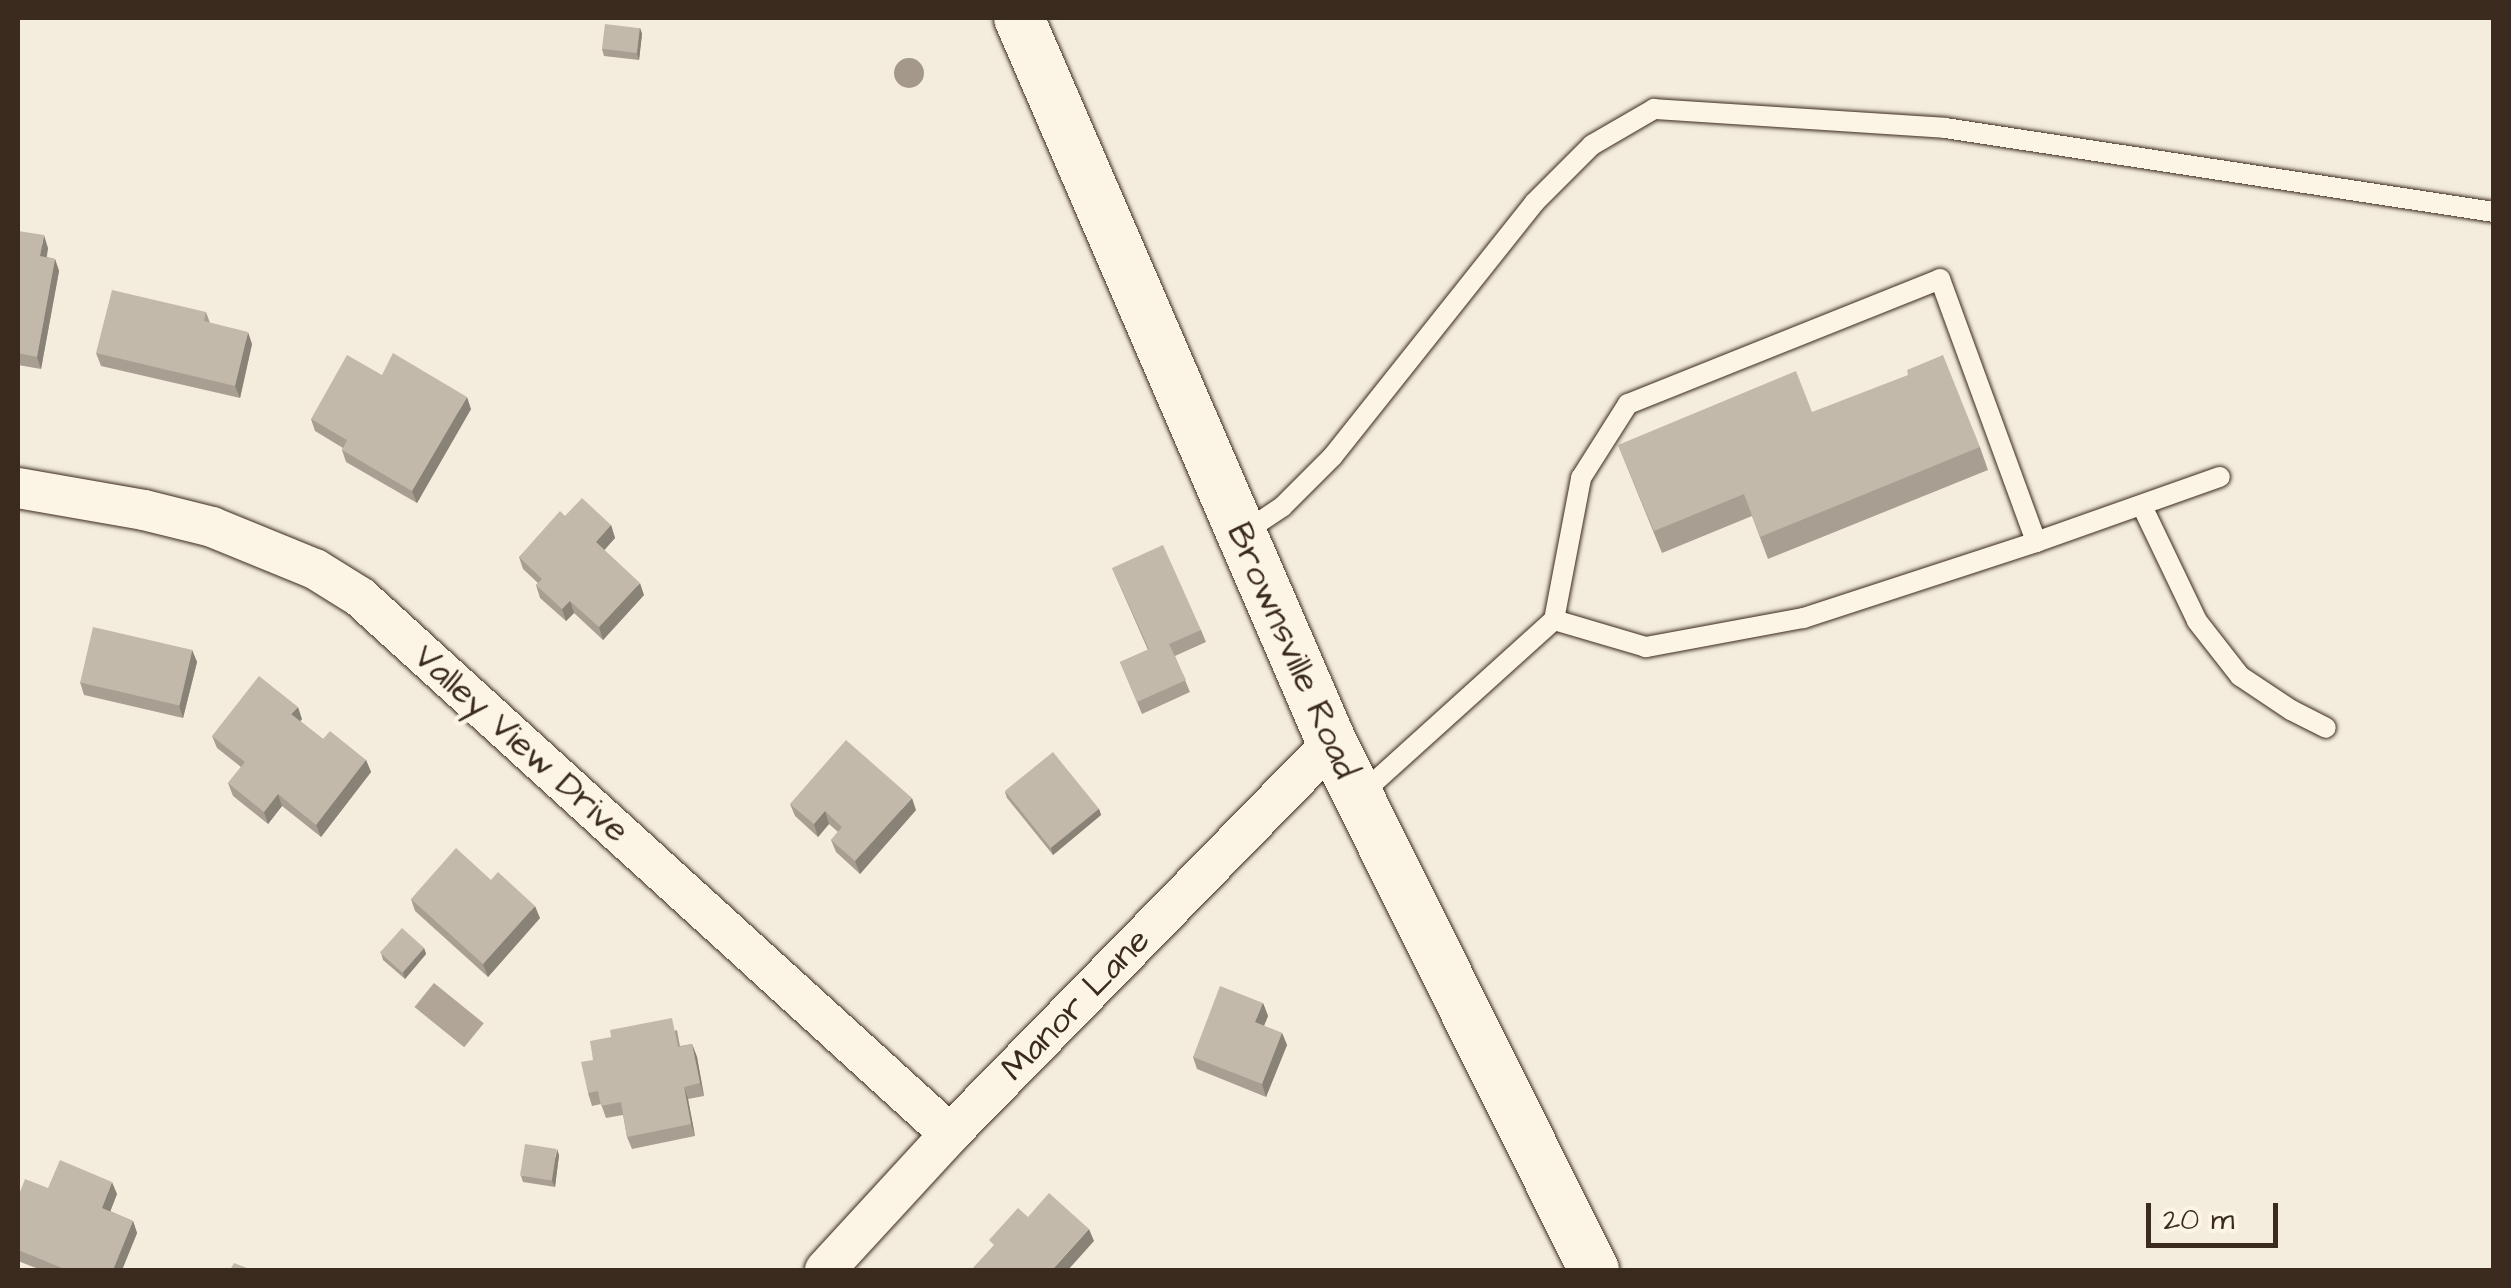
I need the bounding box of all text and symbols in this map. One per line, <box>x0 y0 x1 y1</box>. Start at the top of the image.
street label: Brownsville Road <box>1217 517 1367 785</box>
street label: Valley View Drive <box>404 636 638 852</box>
street label: Manor Lane <box>993 920 1159 1090</box>
scale bar <box>2151 1183 2284 1245</box>
text: 20 m <box>2163 1199 2234 1241</box>

